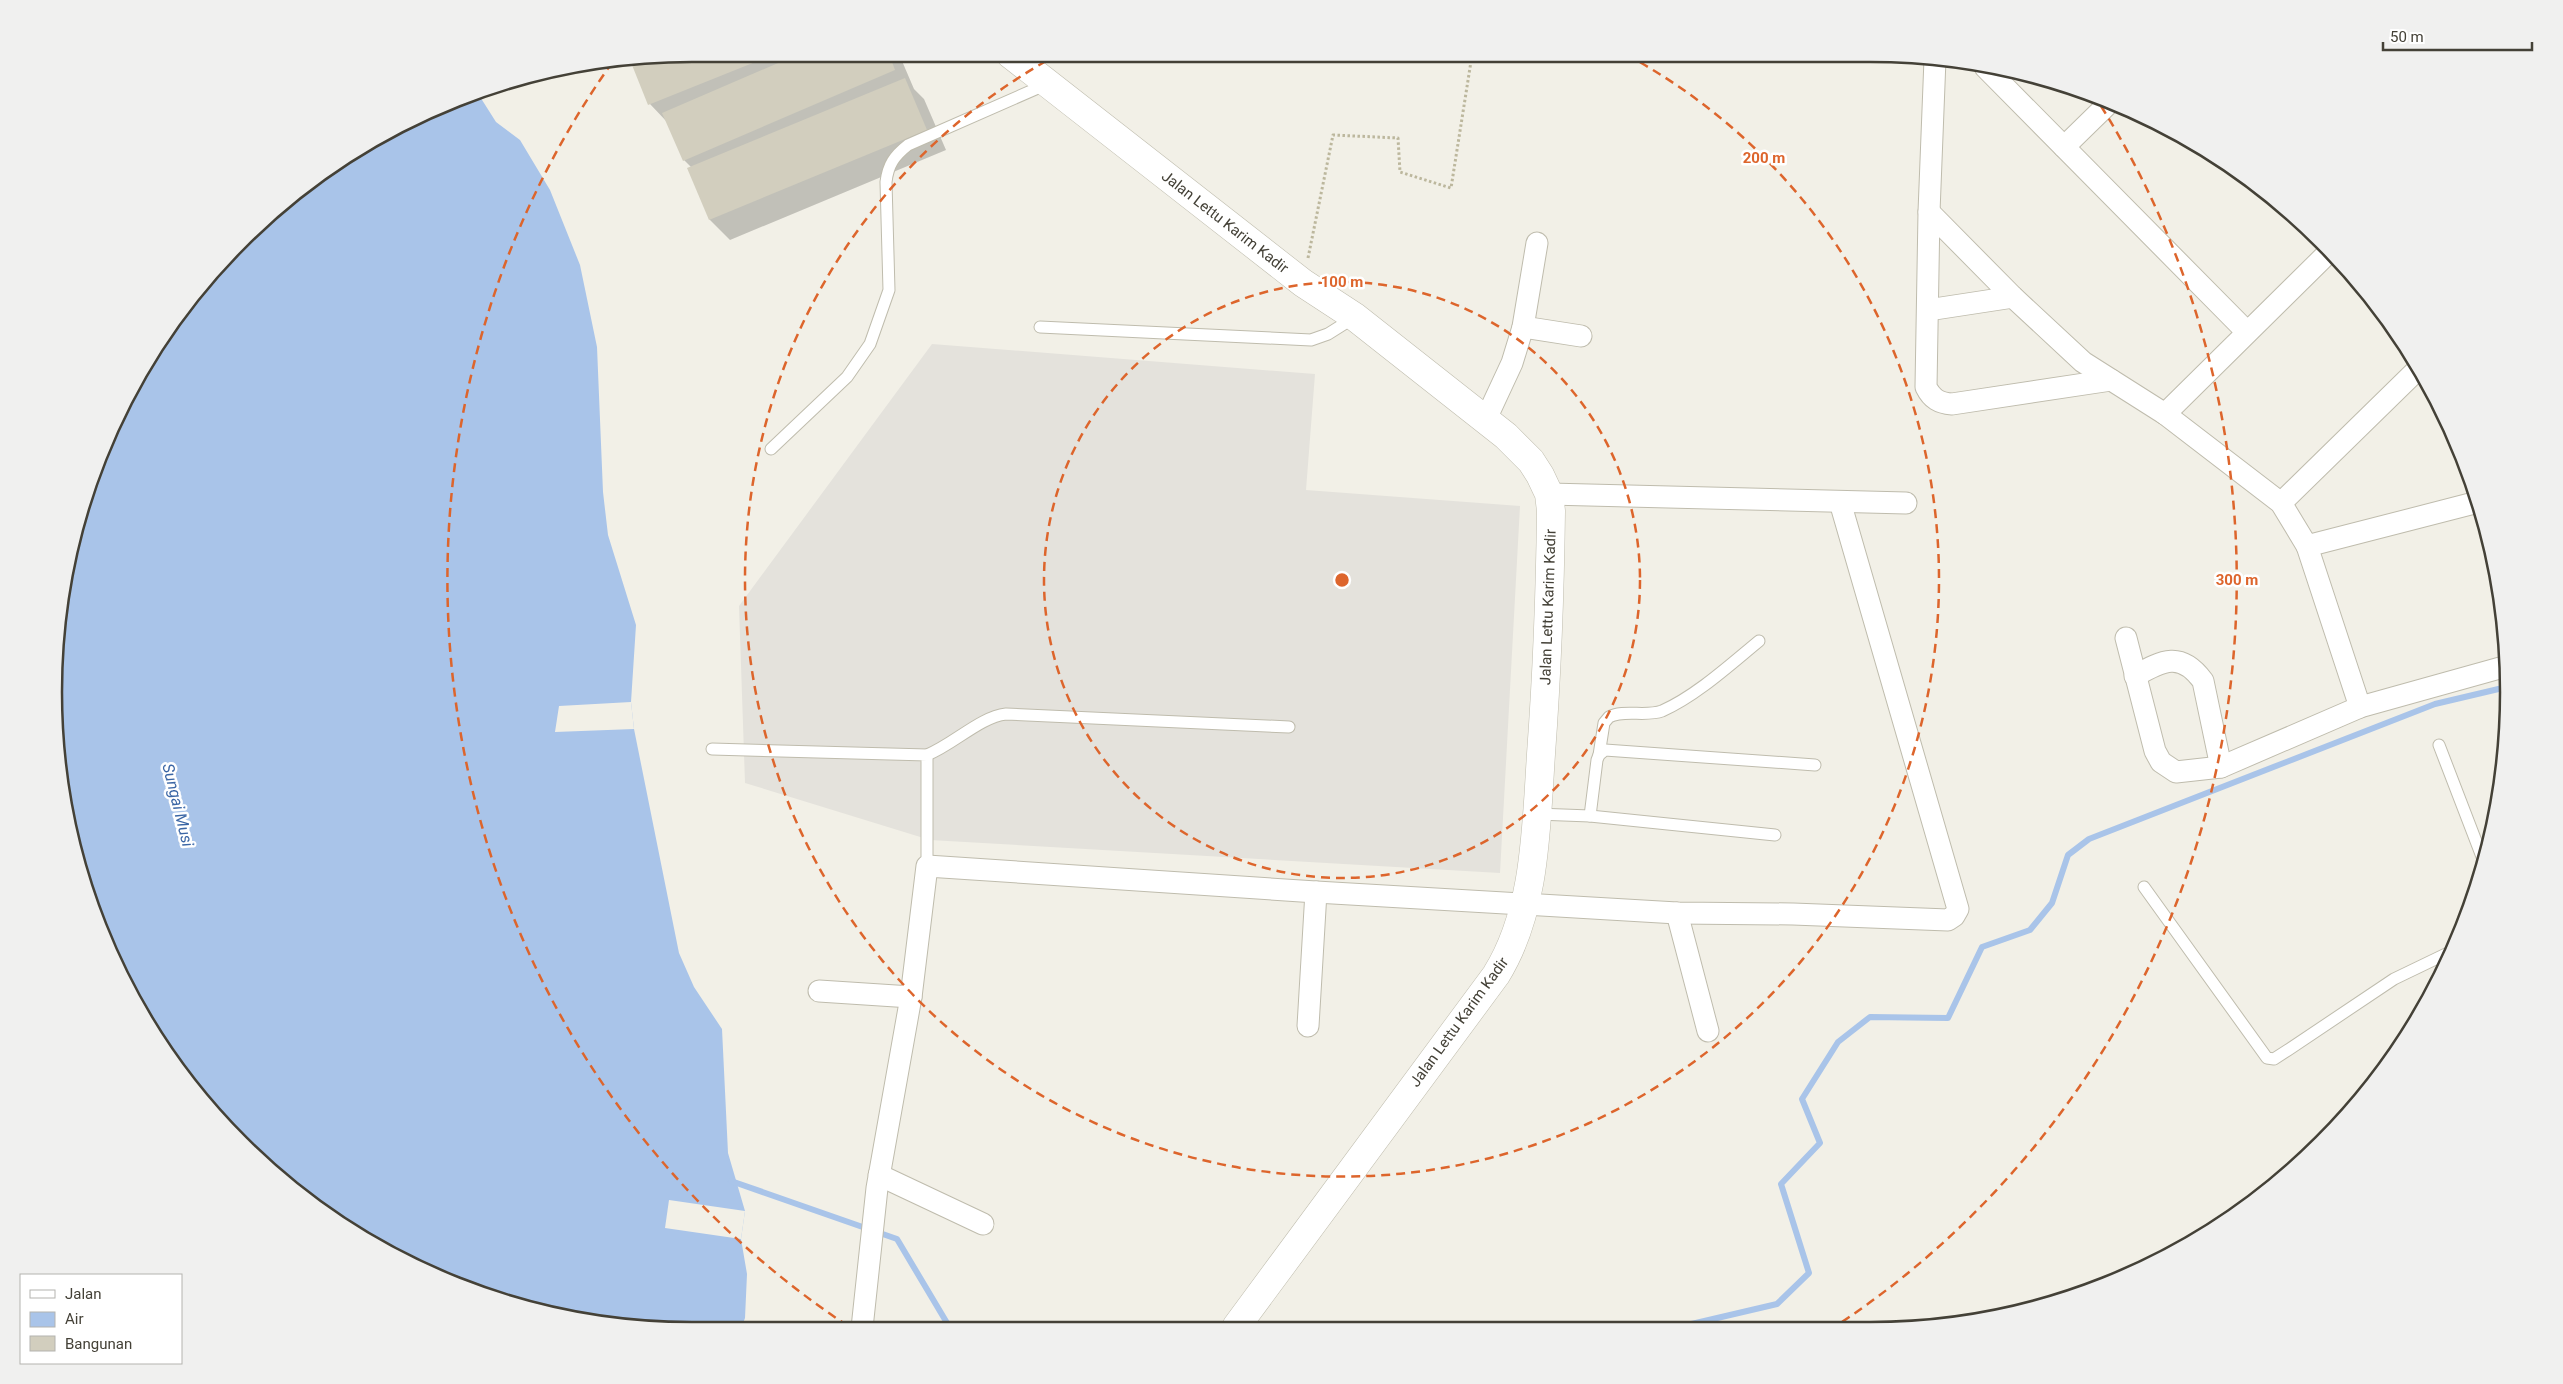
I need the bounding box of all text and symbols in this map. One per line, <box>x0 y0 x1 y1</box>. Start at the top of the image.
scale bar <box>2383 20 2532 52</box>
text: 50 m <box>2390 28 2424 46</box>
text: 200 m <box>1743 149 1785 167</box>
street label: Jalan Lettu Karim Kadir <box>1158 167 1292 277</box>
text: 100 m <box>1321 273 1363 291</box>
street label: Jalan Lettu Karim Kadir <box>1536 529 1560 685</box>
centre of rings <box>1333 571 1351 589</box>
text: 300 m <box>2216 571 2258 589</box>
water label: Sungai Musi <box>158 761 198 849</box>
street label: Jalan Lettu Karim Kadir <box>1406 954 1512 1090</box>
legend <box>20 1274 182 1364</box>
text: Jalan <box>65 1285 102 1303</box>
text: Air <box>65 1310 84 1328</box>
text: Bangunan <box>65 1335 132 1353</box>

